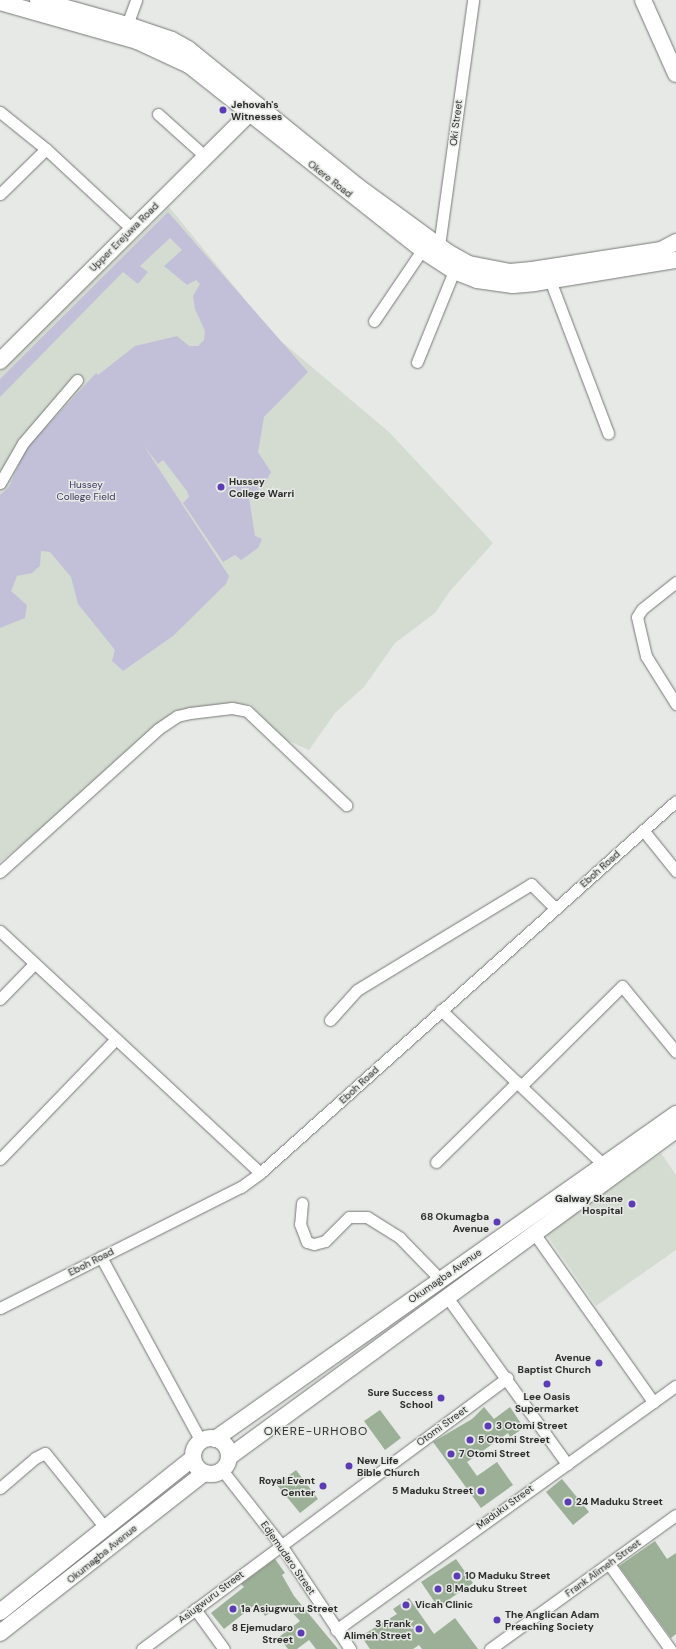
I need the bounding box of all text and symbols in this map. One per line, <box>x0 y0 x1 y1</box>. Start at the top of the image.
place label: Jehovah's Witnesses <box>231 98 282 122</box>
street label: Oki Street <box>447 99 465 147</box>
marker: Jehovah's Witnesses <box>218 105 228 115</box>
street label: Okere Road <box>305 158 355 200</box>
street label: Upper Erejuwa Road <box>87 200 161 274</box>
place label: Hussey College Warri <box>229 475 294 498</box>
park label: Hussey College Field <box>57 478 115 502</box>
marker: Hussey College Warri <box>216 482 226 492</box>
street label: Eboh Road <box>578 848 622 890</box>
street label: Eboh Road <box>337 1064 381 1106</box>
place label: Galway Skane Hospital <box>555 1192 623 1216</box>
marker: Galway Skane Hospital <box>626 1198 638 1210</box>
place label: 68 Okumagba Avenue <box>421 1210 489 1234</box>
marker: 68 Okumagba Avenue <box>492 1217 502 1227</box>
street label: Eboh Road <box>66 1245 116 1279</box>
street label: Okumagba Avenue <box>406 1246 484 1306</box>
place label: Avenue Baptist Church <box>518 1351 591 1374</box>
marker: Avenue Baptist Church <box>594 1358 604 1368</box>
marker: Lee Oasis Supermarket <box>542 1379 552 1389</box>
place label: Sure Success School <box>367 1386 433 1410</box>
place label: Lee Oasis Supermarket <box>515 1390 579 1414</box>
marker: Sure Success School <box>436 1393 446 1403</box>
street label: Otomi Street <box>414 1404 470 1448</box>
place label: 3 Otomi Street <box>496 1420 568 1432</box>
marker: 3 Otomi Street <box>483 1421 493 1431</box>
district label: OKERE-URHOBO <box>264 1425 368 1439</box>
place label: 5 Otomi Street <box>478 1434 550 1446</box>
marker: 5 Otomi Street <box>465 1435 475 1445</box>
place label: 7 Otomi Street <box>459 1448 530 1460</box>
marker: 7 Otomi Street <box>446 1449 456 1459</box>
place label: New Life Bible Church <box>357 1454 420 1478</box>
marker: New Life Bible Church <box>344 1461 354 1471</box>
place label: Royal Event Center <box>259 1474 315 1498</box>
marker: Royal Event Center <box>318 1481 328 1491</box>
street label: Maduku Street <box>474 1482 536 1532</box>
place label: 5 Maduku Street <box>392 1485 473 1497</box>
marker: 5 Maduku Street <box>476 1486 486 1496</box>
place label: 24 Maduku Street <box>576 1496 663 1508</box>
marker: 24 Maduku Street <box>563 1497 573 1507</box>
street label: Edjemudaro Street <box>258 1519 318 1597</box>
street label: Okumagba Avenue <box>65 1522 139 1586</box>
street label: Frank Alimeh Street <box>563 1537 643 1599</box>
street label: Asiugwuru Street <box>176 1568 246 1626</box>
place label: 10 Maduku Street <box>465 1570 550 1582</box>
marker: 10 Maduku Street <box>452 1571 462 1581</box>
place label: 8 Maduku Street <box>446 1583 527 1595</box>
marker: 8 Maduku Street <box>433 1584 443 1594</box>
marker: Vicah Clinic <box>400 1599 412 1611</box>
place label: Vicah Clinic <box>415 1599 473 1611</box>
place label: 1a Asiugwuru Street <box>241 1603 338 1615</box>
marker: 1a Asiugwuru Street <box>228 1604 238 1614</box>
place label: The Anglican Adam Preaching Society <box>505 1608 599 1632</box>
marker: The Anglican Adam Preaching Society <box>492 1615 502 1625</box>
place label: 3 Frank Alimeh Street <box>344 1617 411 1640</box>
place label: 8 Ejemudaro Street <box>232 1621 293 1644</box>
marker: 3 Frank Alimeh Street <box>414 1624 424 1634</box>
marker: 8 Ejemudaro Street <box>296 1628 306 1638</box>

